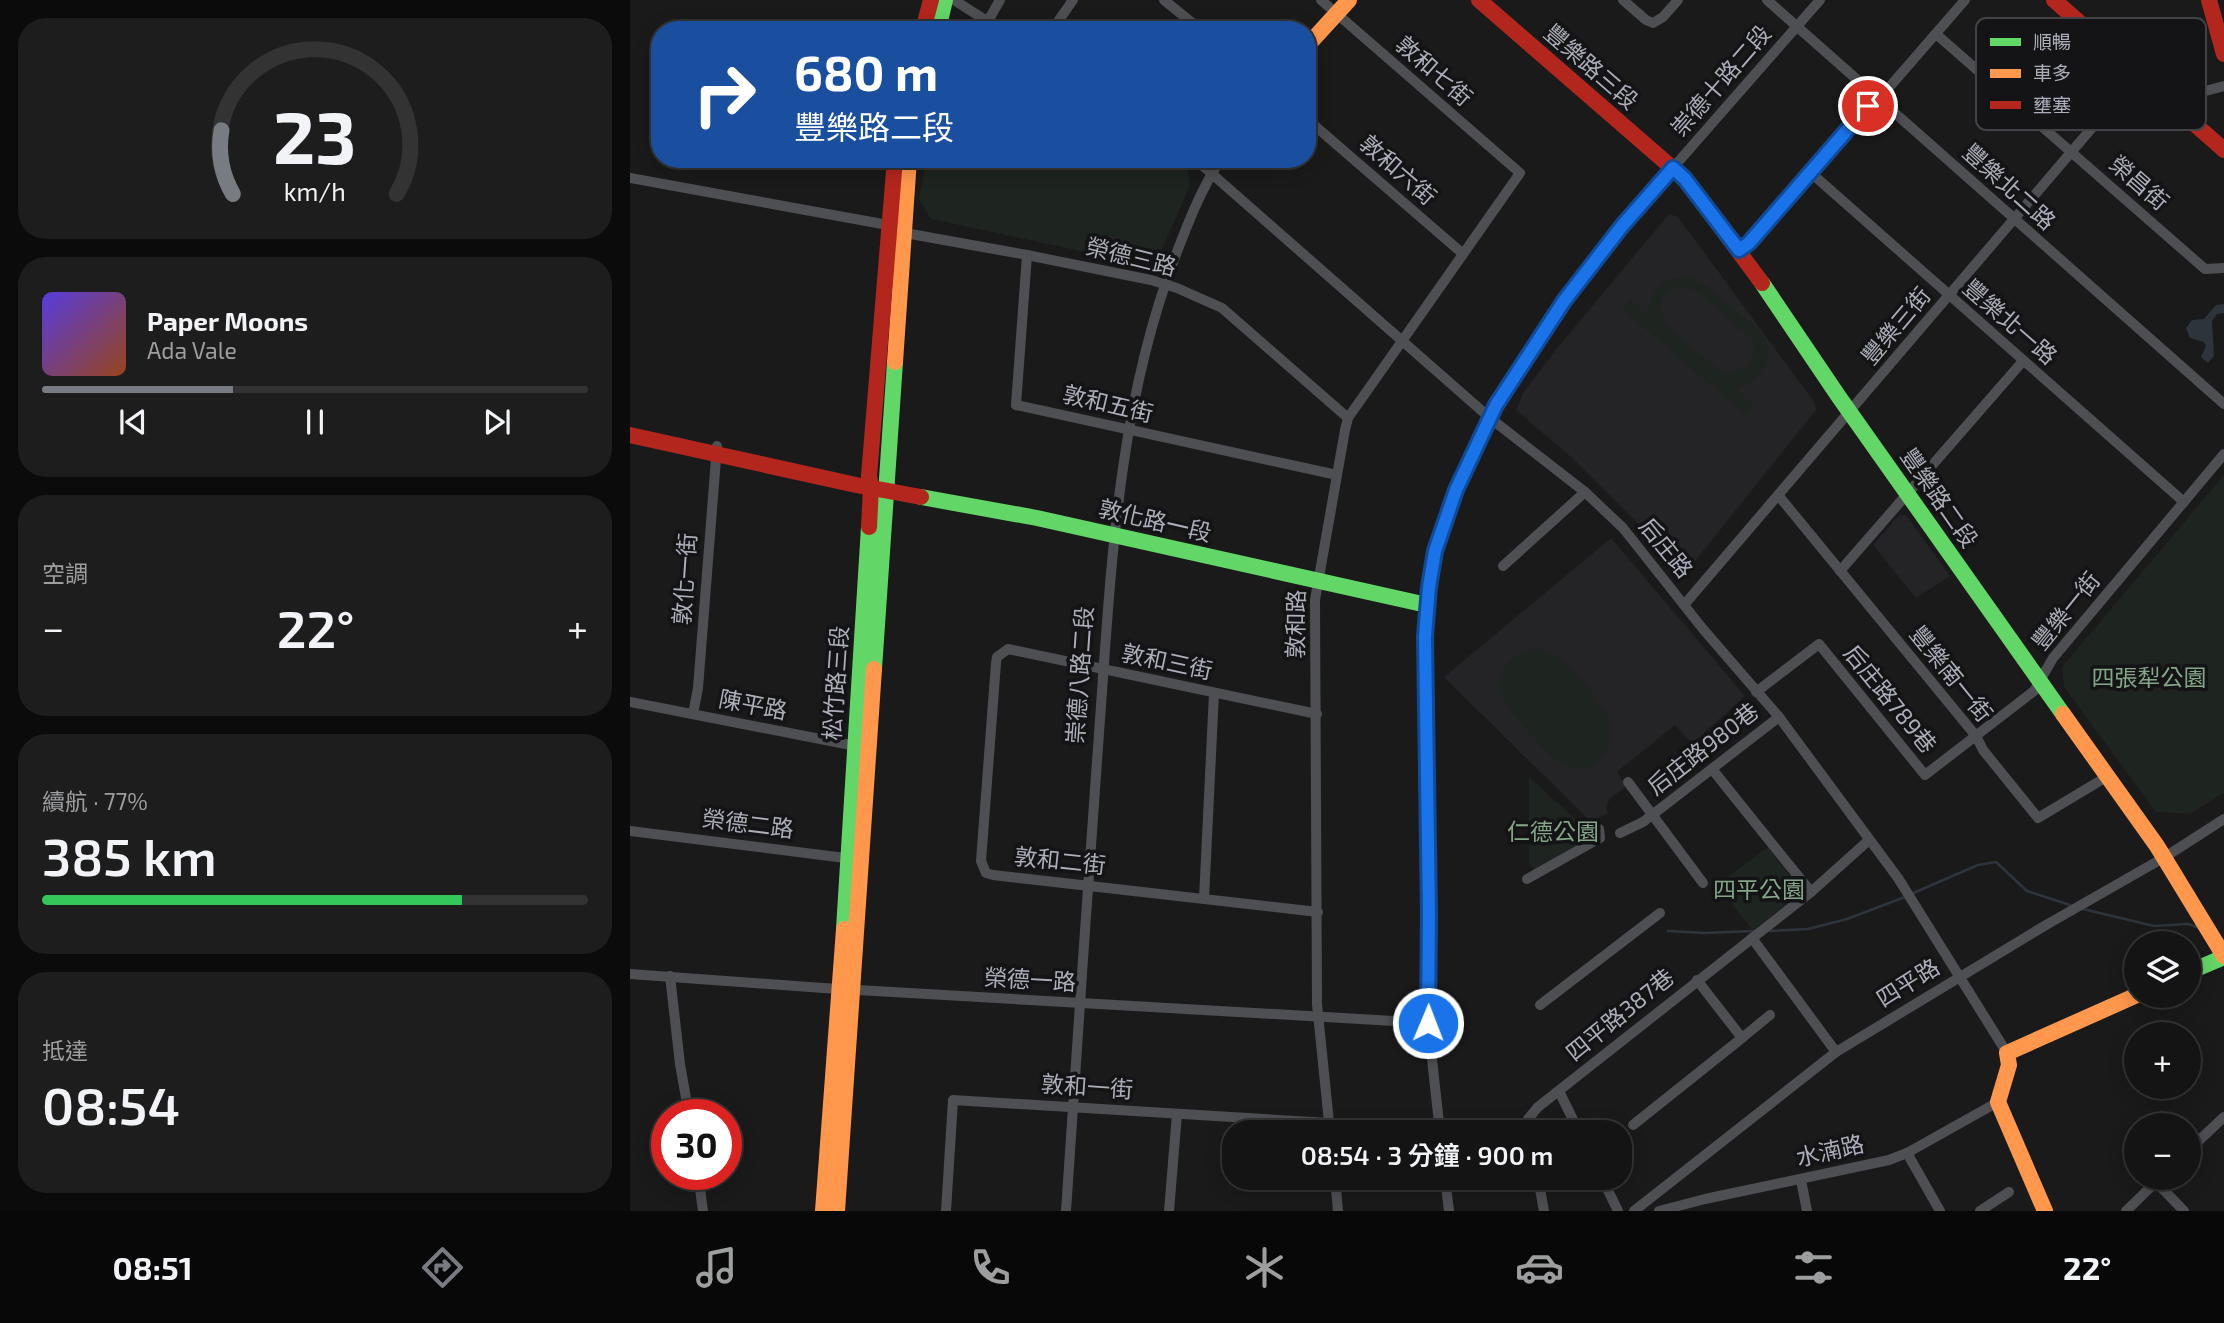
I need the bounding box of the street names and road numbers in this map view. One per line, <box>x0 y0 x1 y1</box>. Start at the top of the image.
street label: 豐樂路三段 <box>1539 18 1644 115</box>
street label: 崇德十路二段 <box>1664 19 1776 142</box>
street label: 敦和七街 <box>1391 30 1479 111</box>
street label: 敦和六街 <box>1355 129 1443 210</box>
street label: 豐樂北二路 <box>1958 137 2062 235</box>
street label: 榮昌街 <box>2104 149 2175 215</box>
street label: 榮德三路 <box>1083 231 1179 281</box>
street label: 豐樂北一路 <box>1958 273 2063 370</box>
street label: 豐樂三街 <box>1855 281 1936 370</box>
street label: 敦和五街 <box>1060 379 1156 427</box>
street label: 豐樂路二段 <box>1895 442 1984 553</box>
street label: 敦化路一段 <box>1096 493 1214 547</box>
street label: 后庄路 <box>1634 512 1699 583</box>
street label: 敦化一街 <box>667 532 701 626</box>
street label: 豐樂一街 <box>2025 566 2105 655</box>
street label: 敦和路 <box>1280 589 1310 659</box>
street label: 崇德八路二段 <box>1060 605 1098 745</box>
street label: 豐樂南一街 <box>1905 620 1999 727</box>
street label: 松竹路三段 <box>817 625 853 741</box>
street label: 敦和三街 <box>1119 638 1215 684</box>
street label: 后庄路789巷 <box>1839 639 1943 758</box>
street label: 陳平路 <box>717 684 790 724</box>
street label: 后庄路980巷 <box>1641 696 1763 800</box>
street label: 榮德二路 <box>701 804 795 843</box>
street label: 敦和二街 <box>1013 841 1107 879</box>
street label: 四平路 <box>1871 952 1944 1012</box>
street label: 四平路387巷 <box>1560 962 1679 1066</box>
street label: 榮德一路 <box>983 963 1077 995</box>
street label: 敦和一街 <box>1040 1069 1134 1103</box>
street label: 水湳路 <box>1793 1129 1867 1171</box>

